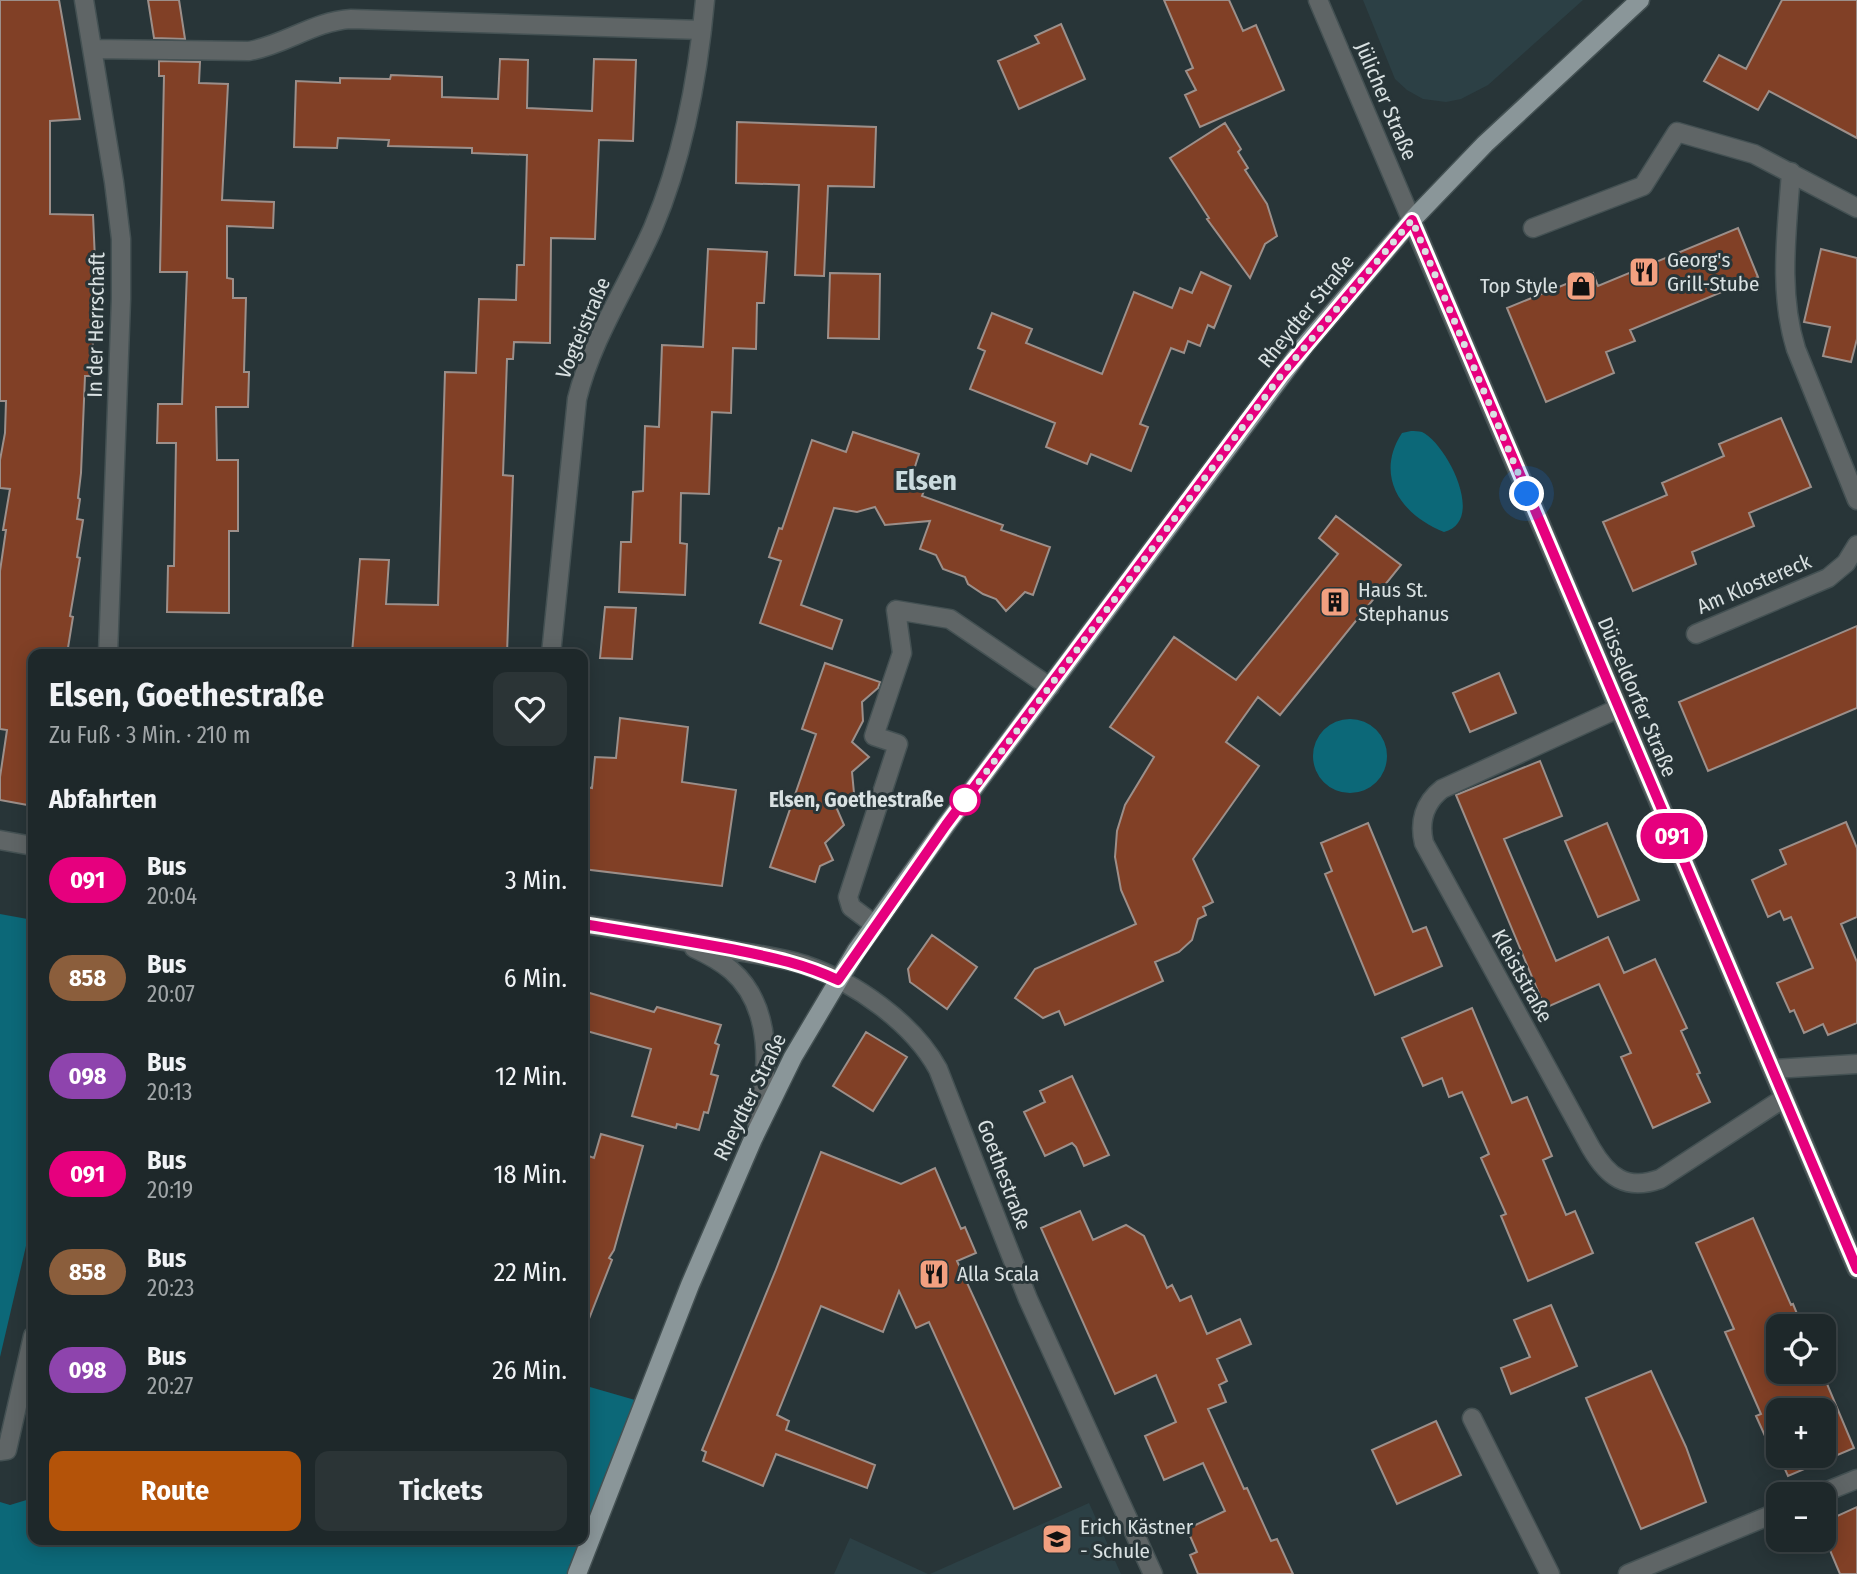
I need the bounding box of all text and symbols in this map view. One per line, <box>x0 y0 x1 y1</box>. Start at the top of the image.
street label: Jülicher Straße <box>1349 38 1423 164</box>
place label: Georg's Grill-Stube <box>1667 247 1759 297</box>
street label: Rheydter Straße <box>1252 249 1360 373</box>
street label: In der Herrschaft <box>82 252 110 398</box>
restaurant icon: Georg's Grill-Stube <box>1627 255 1661 289</box>
shop icon: Top Style <box>1564 269 1598 303</box>
street label: Vogteistraße <box>550 273 616 383</box>
place label: Top Style <box>1480 273 1558 299</box>
district label: Elsen <box>895 464 957 497</box>
your location <box>1509 476 1544 511</box>
street label: Am Klostereck <box>1693 548 1815 620</box>
place label: Haus St. Stephanus <box>1358 577 1449 627</box>
building icon: Haus St. Stephanus <box>1318 585 1352 619</box>
street label: Düsseldorfer Straße <box>1592 613 1682 781</box>
button: heart <box>493 672 567 746</box>
text: Elsen, Goethestraße <box>49 675 324 715</box>
text: Zu Fuß · 3 Min. · 210 m <box>49 721 250 749</box>
text: Abfahrten <box>49 784 157 815</box>
marker: Elsen, Goethestraße <box>950 785 980 815</box>
place label: Elsen, Goethestraße <box>769 787 944 813</box>
line badge: 091 <box>1632 813 1712 859</box>
text: 091 <box>1654 822 1690 850</box>
text: Bus <box>147 851 186 882</box>
text: 3 Min. <box>505 865 567 896</box>
text: 091 <box>70 866 105 894</box>
text: 20:04 <box>147 882 197 910</box>
street label: Kleiststraße <box>1486 925 1558 1027</box>
text: Bus <box>147 949 186 980</box>
text: 6 Min. <box>504 963 567 994</box>
text: 858 <box>69 964 106 992</box>
text: 20:07 <box>147 980 195 1008</box>
street label: Rheydter Straße <box>708 1029 792 1165</box>
text: Bus <box>147 1047 186 1078</box>
text: 12 Min. <box>495 1061 567 1092</box>
text: 098 <box>69 1062 107 1090</box>
text: 20:13 <box>147 1078 192 1106</box>
street label: Goethestraße <box>971 1116 1037 1234</box>
text: Bus <box>147 1145 186 1176</box>
text: 18 Min. <box>493 1159 567 1190</box>
text: 091 <box>70 1160 105 1188</box>
text: 20:19 <box>147 1176 193 1204</box>
text: Bus <box>147 1243 186 1274</box>
text: 22 Min. <box>494 1257 567 1288</box>
restaurant icon: Alla Scala <box>917 1257 951 1291</box>
text: 858 <box>69 1258 106 1286</box>
place label: Alla Scala <box>957 1261 1039 1287</box>
text: 20:23 <box>147 1274 194 1302</box>
map controls <box>1766 1314 1836 1552</box>
button: locate <box>1766 1314 1836 1384</box>
text: Bus <box>147 1341 186 1372</box>
text: 26 Min. <box>492 1355 567 1386</box>
text: 098 <box>69 1356 107 1384</box>
text: 20:27 <box>147 1372 193 1400</box>
button: + <box>1766 1398 1836 1468</box>
button: Route <box>49 1451 301 1531</box>
button: Tickets <box>315 1451 567 1531</box>
button: − <box>1766 1482 1836 1552</box>
place label: Erich Kästner - Schule <box>1080 1514 1194 1564</box>
school or university icon: Erich Kästner - Schule <box>1040 1522 1074 1556</box>

